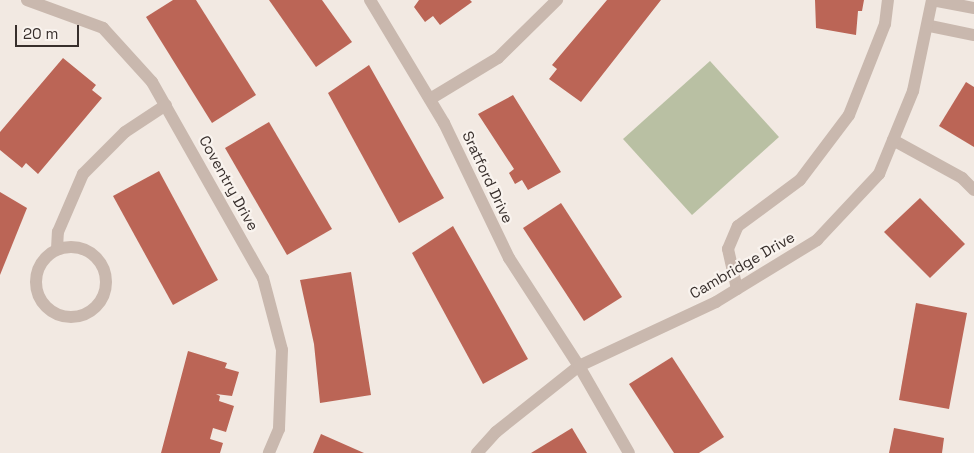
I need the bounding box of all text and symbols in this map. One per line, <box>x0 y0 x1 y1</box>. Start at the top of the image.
scale bar <box>18 15 81 47</box>
text: 20 m <box>23 24 58 43</box>
street label: Sratford Drive <box>459 128 517 226</box>
street label: Coventry Drive <box>195 132 263 234</box>
street label: Cambridge Drive <box>686 228 798 302</box>

